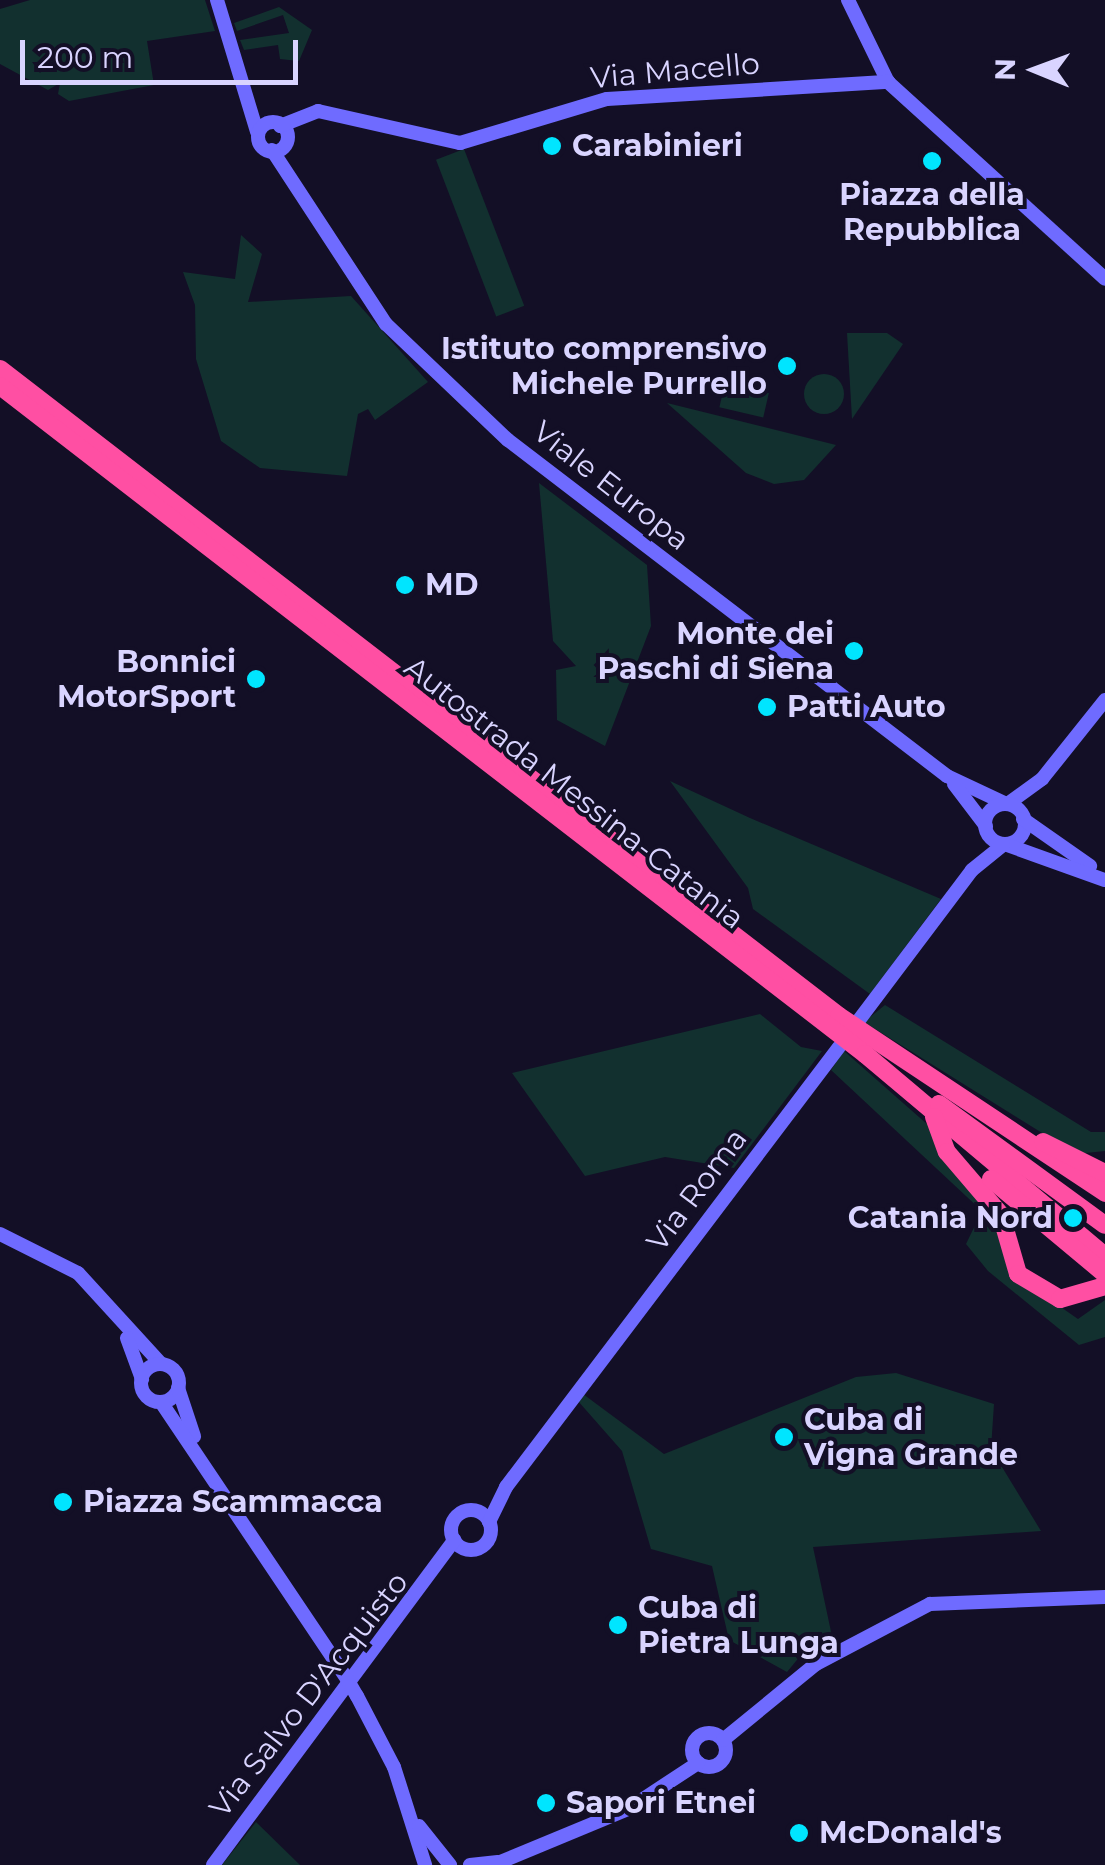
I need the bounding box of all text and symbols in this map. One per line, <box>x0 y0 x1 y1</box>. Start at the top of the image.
scale bar <box>25 20 302 82</box>
north arrow <box>985 20 1085 120</box>
text: 200 m <box>37 39 133 76</box>
street label: Via Macello <box>589 46 761 96</box>
text: N <box>988 58 1022 81</box>
place label: Carabinieri <box>572 128 743 164</box>
marker: Carabinieri <box>541 135 563 157</box>
marker: Piazza della Repubblica <box>921 150 943 172</box>
place label: Piazza della Repubblica <box>839 177 1025 248</box>
place label: Istituto comprensivo Michele Purrello <box>441 331 767 402</box>
marker: Istituto comprensivo Michele Purrello <box>776 355 798 377</box>
street label: Viale Europa <box>526 414 696 558</box>
place label: MD <box>425 567 478 603</box>
marker: MD <box>394 574 416 596</box>
place label: Monte dei Paschi di Siena <box>598 616 834 686</box>
marker: Monte dei Paschi di Siena <box>843 640 865 662</box>
place label: Bonnici MotorSport <box>57 644 236 714</box>
street label: Autostrada Messina-Catania <box>397 649 751 937</box>
marker: Bonnici MotorSport <box>245 668 267 690</box>
place label: Patti Auto <box>787 689 946 725</box>
marker: Patti Auto <box>756 696 778 718</box>
street label: Via Roma <box>639 1122 755 1258</box>
place label: Catania Nord <box>848 1200 1053 1236</box>
marker: Catania Nord <box>1062 1207 1084 1229</box>
place label: Cuba di Vigna Grande <box>804 1402 1018 1472</box>
marker: Cuba di Vigna Grande <box>773 1426 795 1448</box>
place label: Piazza Scammacca <box>83 1484 383 1520</box>
marker: Piazza Scammacca <box>52 1491 74 1513</box>
street label: Via Salvo D'Acquisto <box>202 1565 416 1825</box>
place label: Cuba di Pietra Lunga <box>638 1590 839 1660</box>
marker: Cuba di Pietra Lunga <box>607 1614 629 1636</box>
place label: Sapori Etnei <box>566 1785 756 1821</box>
marker: Sapori Etnei <box>535 1792 557 1814</box>
place label: McDonald's <box>819 1815 1002 1851</box>
marker: McDonald's <box>788 1822 810 1844</box>

